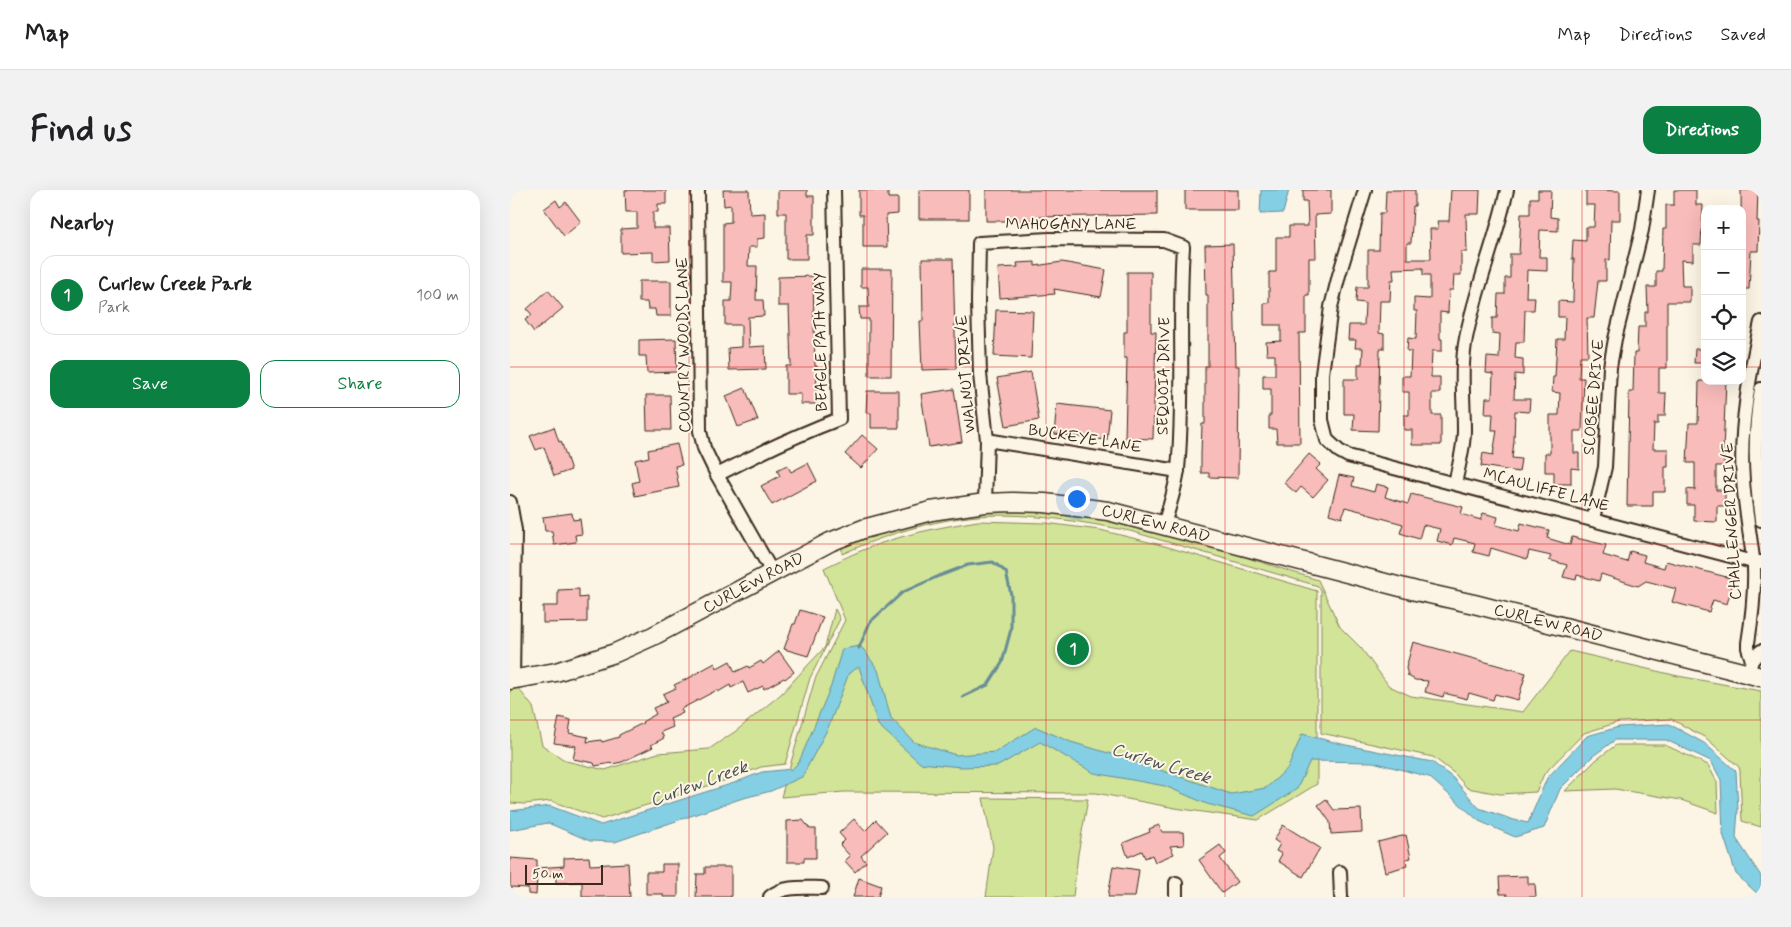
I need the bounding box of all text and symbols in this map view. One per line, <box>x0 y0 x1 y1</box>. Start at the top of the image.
text: Map <box>25 19 69 50</box>
text: Map <box>1558 23 1591 47</box>
text: Directions <box>1619 23 1693 47</box>
text: Saved <box>1721 23 1766 47</box>
button: Directions <box>1643 106 1761 154</box>
text: Find us <box>30 107 132 153</box>
map controls <box>1701 205 1746 385</box>
button: + <box>1701 205 1746 250</box>
text: Nearby <box>50 209 114 237</box>
street label: MAHOGANY LANE <box>1005 214 1137 235</box>
button: − <box>1701 250 1746 295</box>
street label: COUNTRY WOODS LANE <box>672 257 696 433</box>
text: Curlew Creek Park <box>98 272 252 297</box>
street label: BEAGLE PATH WAY <box>809 272 833 412</box>
text: 1 <box>63 285 71 306</box>
text: 100 m <box>416 285 459 306</box>
button: locate <box>1701 295 1746 340</box>
text: Park <box>98 297 130 318</box>
street label: WALNUT DRIVE <box>951 314 981 434</box>
street label: SEQUOIA DRIVE <box>1152 317 1176 435</box>
street label: SCOBEE DRIVE <box>1578 338 1610 456</box>
button: layers <box>1701 340 1746 385</box>
button: Save <box>50 360 250 408</box>
button: Share <box>260 360 460 408</box>
street label: BUCKEYE LANE <box>1027 420 1143 458</box>
street label: CHALLENGER DRIVE <box>1717 442 1747 600</box>
street label: MCAULIFFE LANE <box>1481 463 1611 517</box>
your location <box>1064 486 1090 512</box>
street label: CURLEW ROAD <box>1100 500 1212 548</box>
street label: CURLEW ROAD <box>699 547 808 618</box>
street label: CURLEW ROAD <box>1492 599 1605 647</box>
pin: 1 <box>1057 630 1089 668</box>
water label: Curlew Creek <box>1109 738 1214 791</box>
water label: Curlew Creek <box>647 755 752 813</box>
scale bar <box>525 862 602 885</box>
text: 50 m <box>532 865 563 883</box>

